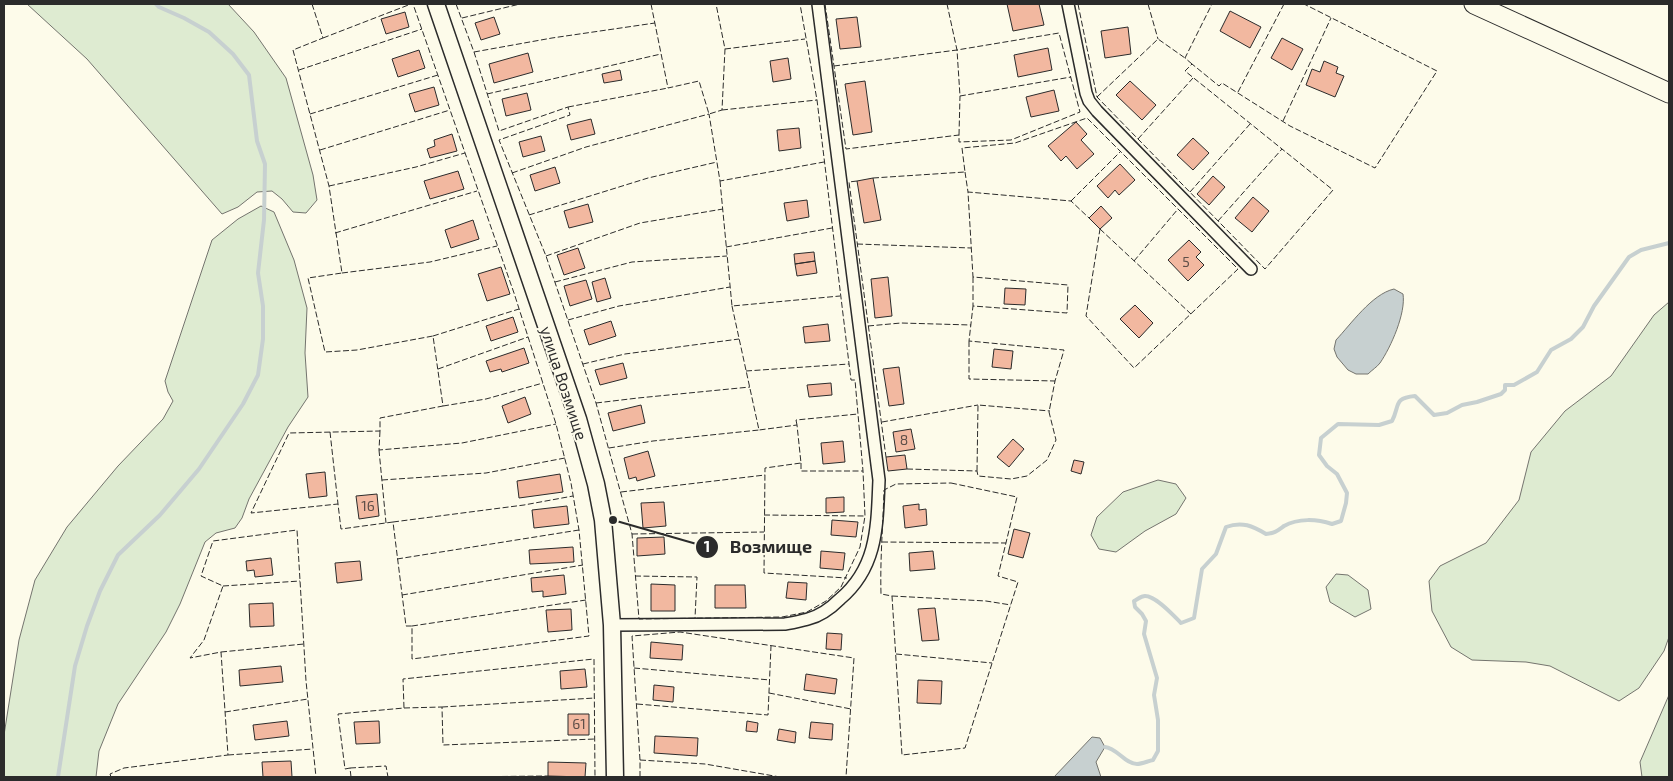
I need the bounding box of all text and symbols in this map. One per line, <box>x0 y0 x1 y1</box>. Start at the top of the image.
house number: 5 <box>1182 253 1190 270</box>
street label: улица Возмище <box>536 324 592 442</box>
house number: 8 <box>900 431 908 448</box>
house number: 16 <box>361 497 375 514</box>
callout: Возмище <box>695 530 822 563</box>
text: Возмище <box>730 535 812 557</box>
text: 1 <box>704 537 710 555</box>
house number: 61 <box>572 715 586 732</box>

